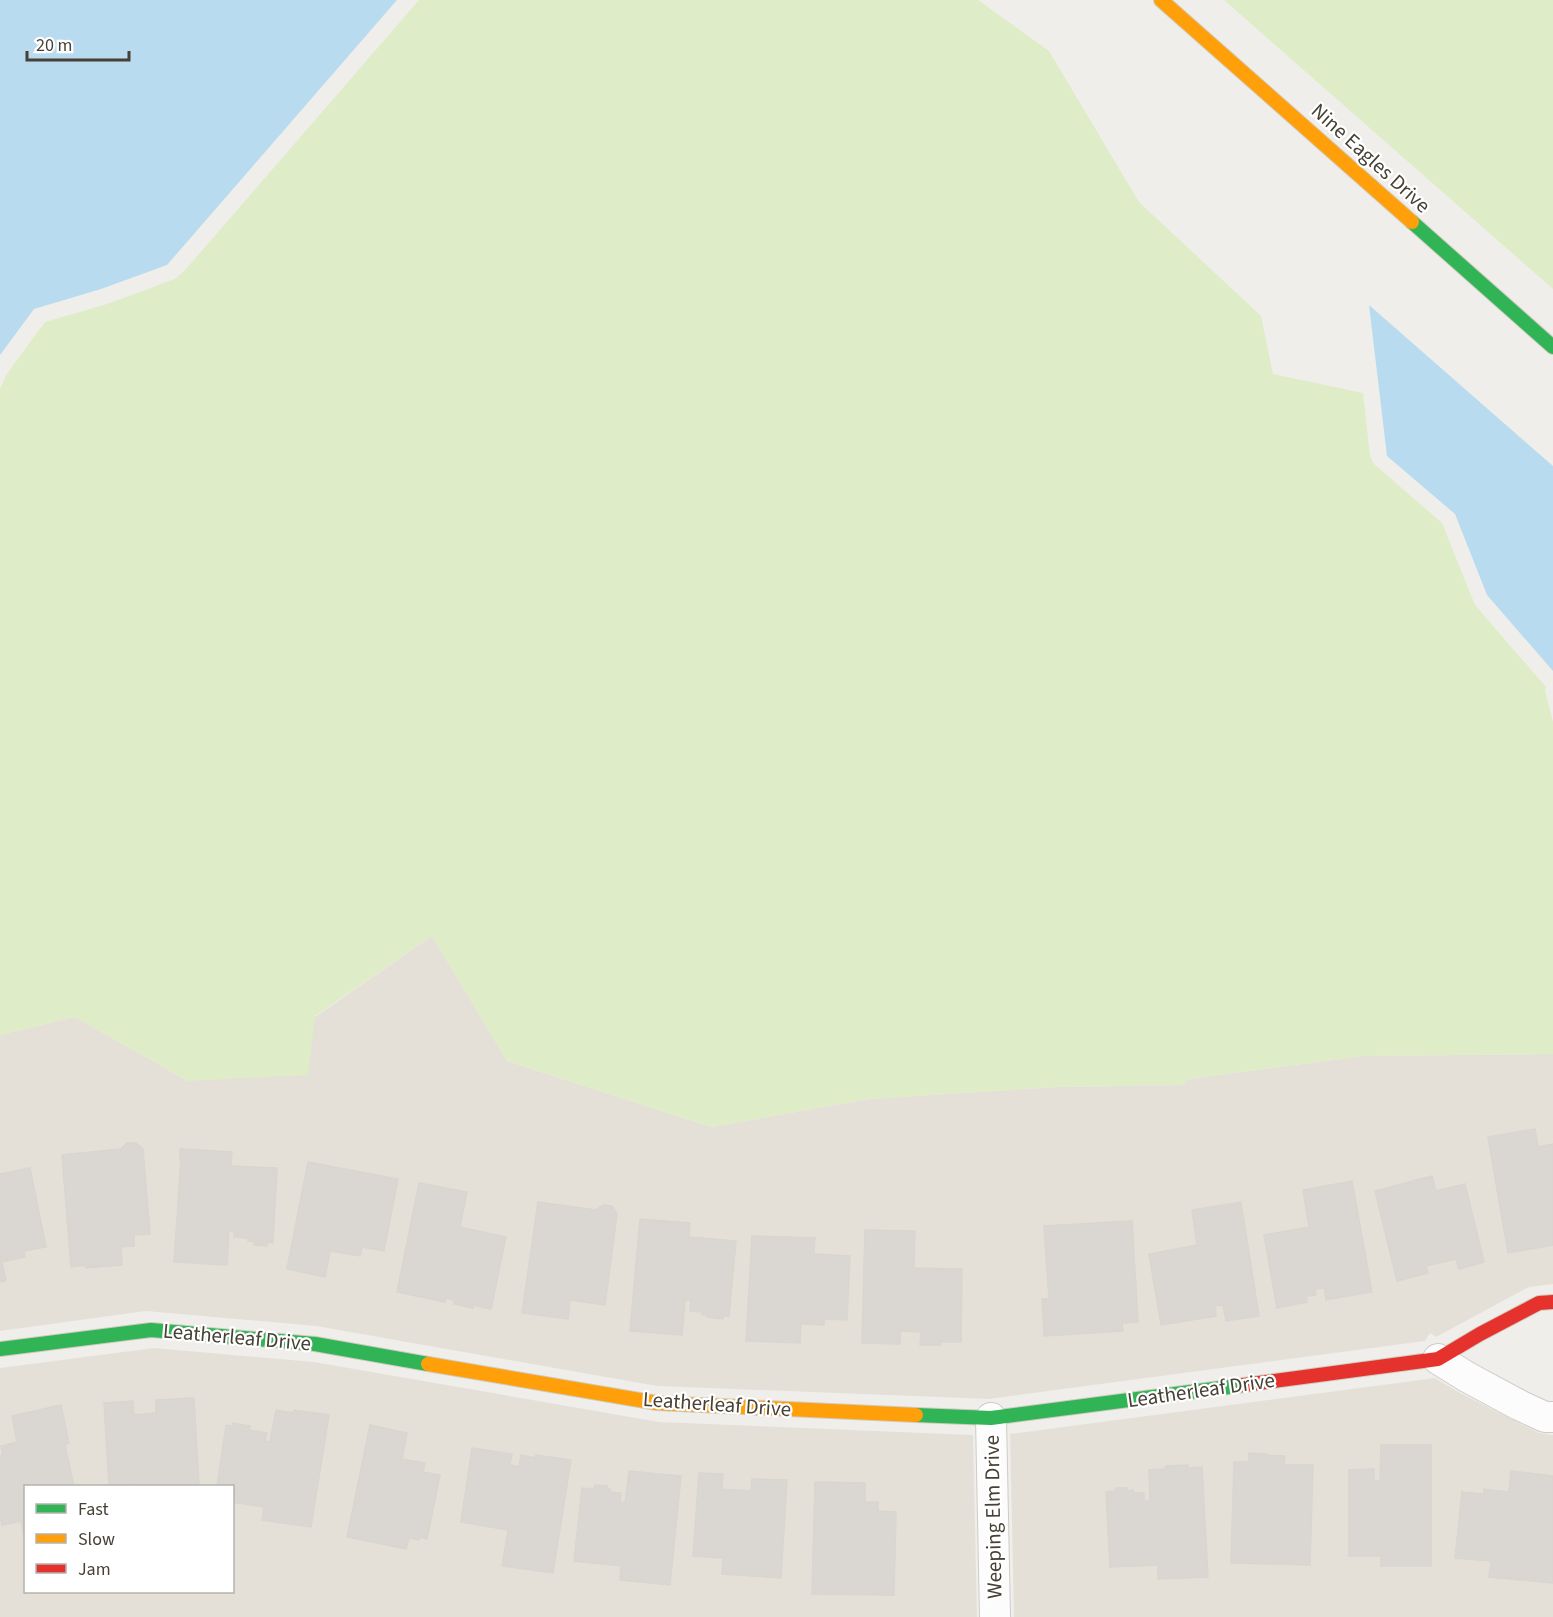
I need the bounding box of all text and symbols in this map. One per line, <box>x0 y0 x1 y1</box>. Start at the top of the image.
scale bar <box>27 24 129 62</box>
text: 20 m <box>36 33 72 58</box>
street label: Nine Eagles Drive <box>1305 96 1437 220</box>
street label: Leatherleaf Drive <box>162 1316 312 1358</box>
street label: Leatherleaf Drive <box>1125 1365 1277 1415</box>
street label: Leatherleaf Drive <box>642 1384 792 1424</box>
street label: Weeping Elm Drive <box>977 1435 1009 1599</box>
legend <box>24 1485 234 1593</box>
text: Fast <box>78 1497 109 1522</box>
text: Slow <box>78 1527 115 1552</box>
text: Jam <box>78 1557 111 1582</box>

